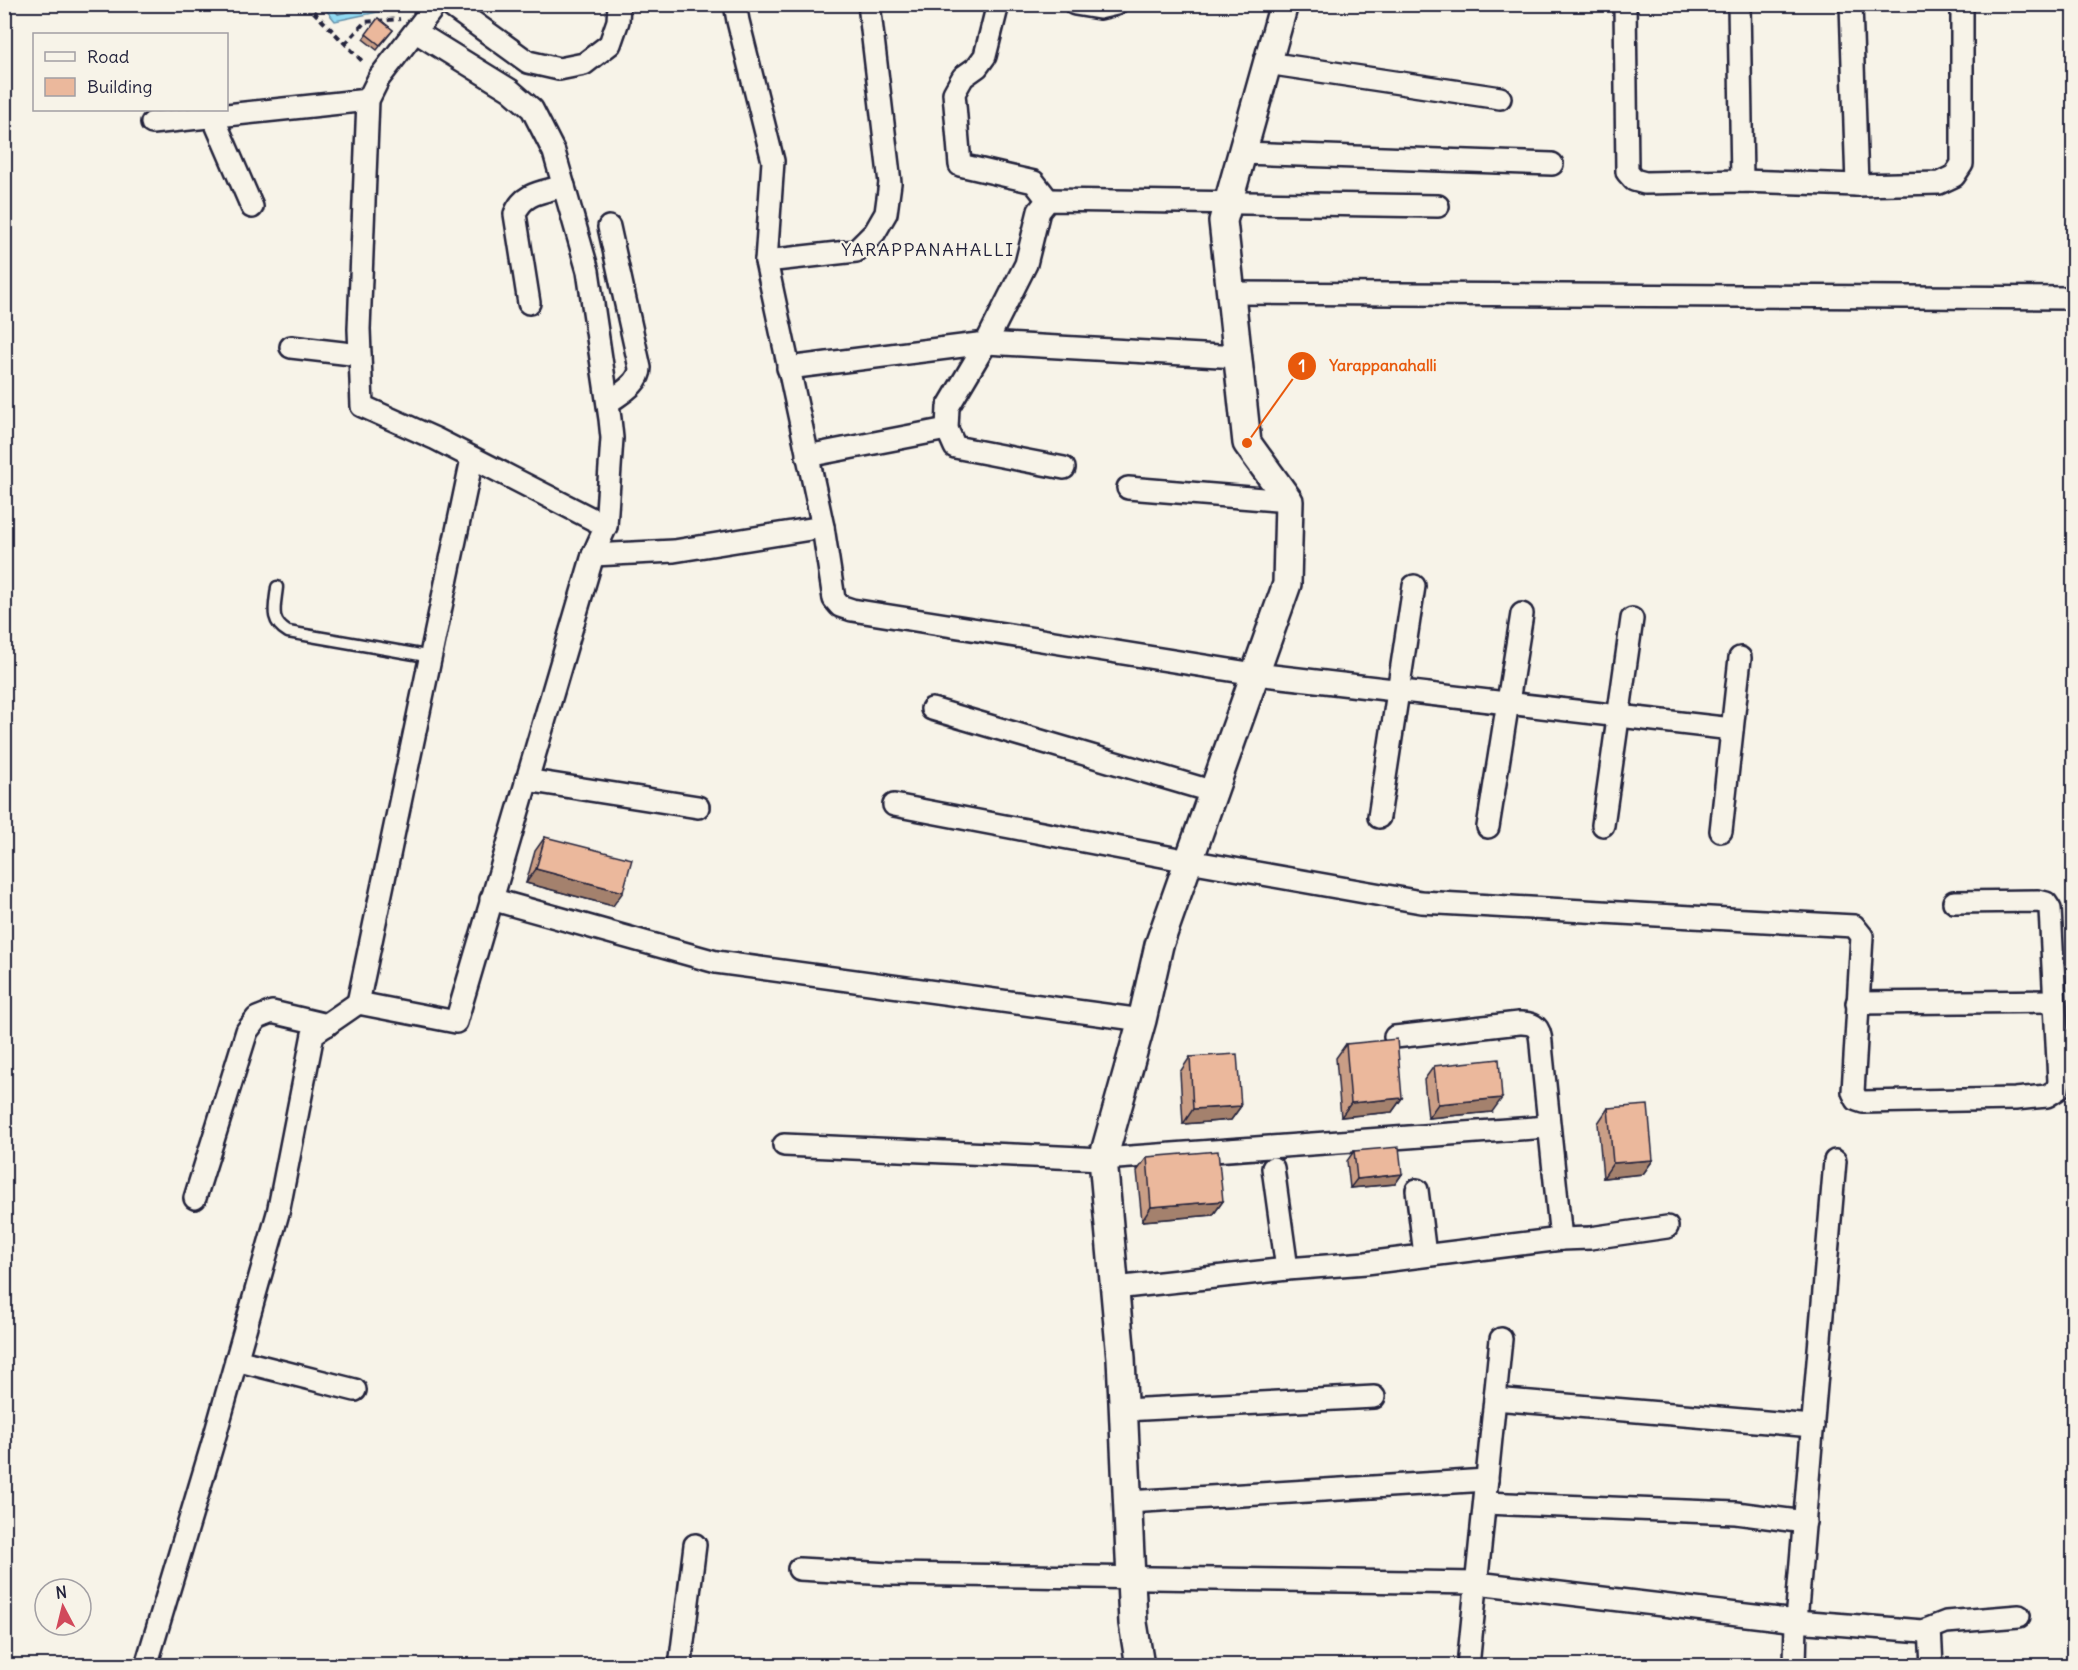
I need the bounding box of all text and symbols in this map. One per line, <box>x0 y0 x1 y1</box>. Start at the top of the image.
legend <box>33 33 228 111</box>
text: Road <box>87 45 130 68</box>
text: Building <box>87 75 152 98</box>
district label: YARAPPANAHALLI <box>841 238 1015 261</box>
callout: Yarappanahalli <box>1287 349 1448 383</box>
text: 1 <box>1298 354 1306 377</box>
text: Yarappanahalli <box>1328 355 1437 376</box>
north arrow <box>33 1577 93 1637</box>
text: N <box>54 1582 68 1603</box>

